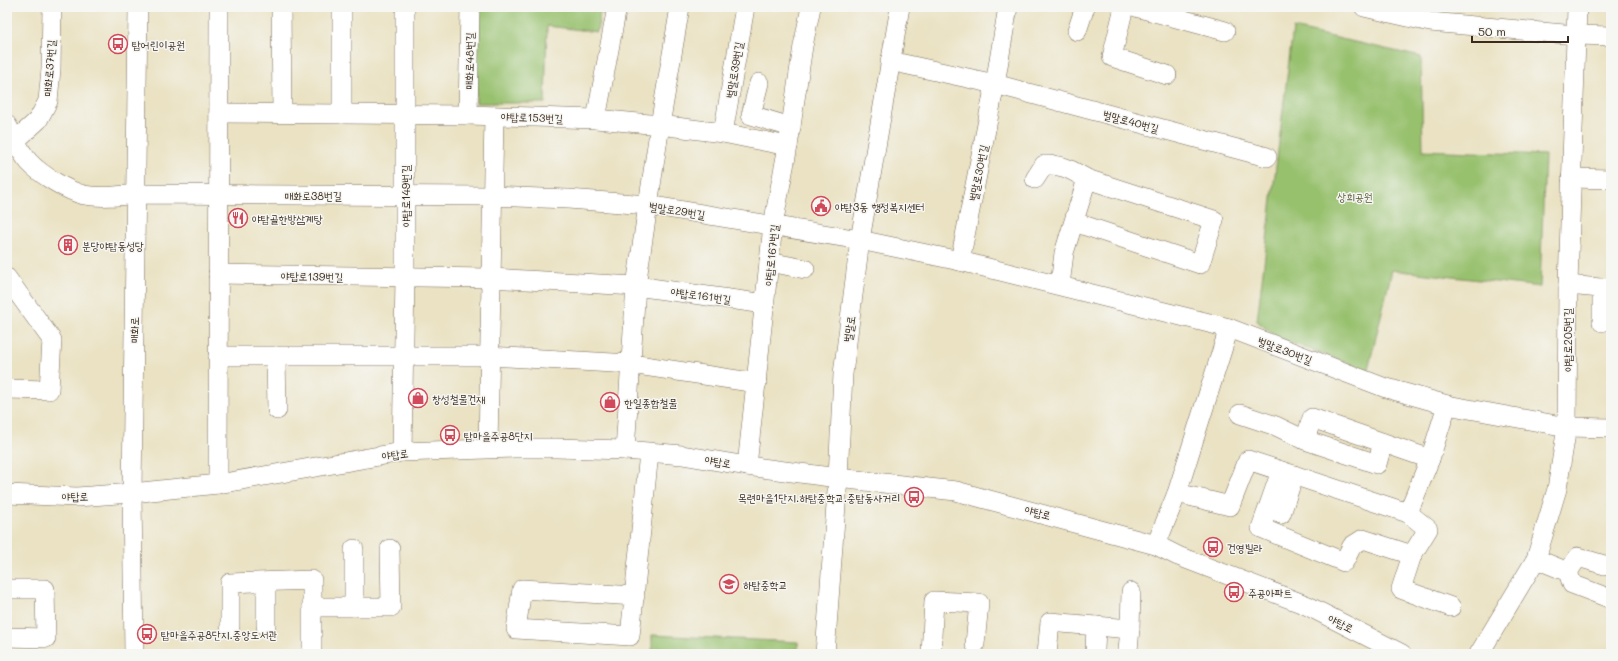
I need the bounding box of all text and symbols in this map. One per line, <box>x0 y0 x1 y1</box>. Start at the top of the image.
scale bar <box>1472 18 1568 44</box>
text: 50 m <box>1478 23 1506 39</box>
street label: 매화로48번길 <box>461 32 477 90</box>
bus stop icon: 탑어린이공원 <box>107 33 129 55</box>
place label: 탑어린이공원 <box>132 37 185 52</box>
street label: 매화로37번길 <box>40 39 58 97</box>
street label: 벌말로39번길 <box>722 40 746 99</box>
street label: 벌말로40번길 <box>1101 106 1161 136</box>
street label: 야탑로153번길 <box>501 108 563 126</box>
street label: 벌말로30번길 <box>965 143 991 203</box>
street label: 야탑로149번길 <box>398 165 413 227</box>
street label: 매화로38번길 <box>284 188 342 203</box>
park label: 상희공원 <box>1337 189 1373 204</box>
public building icon: 야탑3동 행정복지센터 <box>810 195 832 217</box>
street label: 벌말로29번길 <box>648 198 706 222</box>
place label: 야탑3동 행정복지센터 <box>835 199 925 214</box>
restaurant icon: 야탑골한방삼계탕 <box>227 207 249 229</box>
place label: 야탑골한방삼계탕 <box>252 211 323 226</box>
street label: 야탑로167번길 <box>760 223 782 287</box>
building icon: 분당야탑동성당 <box>57 234 79 256</box>
place label: 분당야탑동성당 <box>82 238 144 253</box>
street label: 야탑로139번길 <box>281 268 343 284</box>
street label: 야탑로161번길 <box>670 283 732 307</box>
street label: 야탑로205번길 <box>1560 308 1575 372</box>
street label: 벌말로 <box>840 315 858 343</box>
street label: 매화로 <box>126 316 142 343</box>
street label: 벌말로30번길 <box>1255 333 1315 367</box>
shop icon: 창성철물건재 <box>407 387 429 409</box>
place label: 창성철물건재 <box>432 391 485 406</box>
shop icon: 한일종합철물 <box>599 391 621 413</box>
place label: 한일종합철물 <box>624 395 677 410</box>
bus stop icon: 탑마을주공8단지 <box>439 424 461 446</box>
place label: 탑마을주공8단지 <box>464 428 533 443</box>
street label: 야탑로 <box>381 445 409 463</box>
street label: 야탑로 <box>704 451 733 471</box>
bus stop icon: 목련마을1단지.하탑중학교.중탑동사거리 <box>903 486 925 508</box>
street label: 야탑로 <box>62 488 89 504</box>
place label: 목련마을1단지.하탑중학교.중탑동사거리 <box>738 490 900 505</box>
street label: 야탑로 <box>1023 501 1053 523</box>
bus stop icon: 건영빌라 <box>1202 536 1224 558</box>
place label: 건영빌라 <box>1227 540 1263 555</box>
school or university icon: 하탑중학교 <box>718 573 740 595</box>
place label: 하탑중학교 <box>743 577 787 592</box>
bus stop icon: 주공아파트 <box>1223 581 1245 603</box>
place label: 주공아파트 <box>1248 585 1292 600</box>
street label: 야탑로 <box>1326 610 1356 636</box>
bus stop icon: 탑마을주공8단지.중앙도서관 <box>136 623 158 645</box>
place label: 탑마을주공8단지.중앙도서관 <box>161 627 277 642</box>

